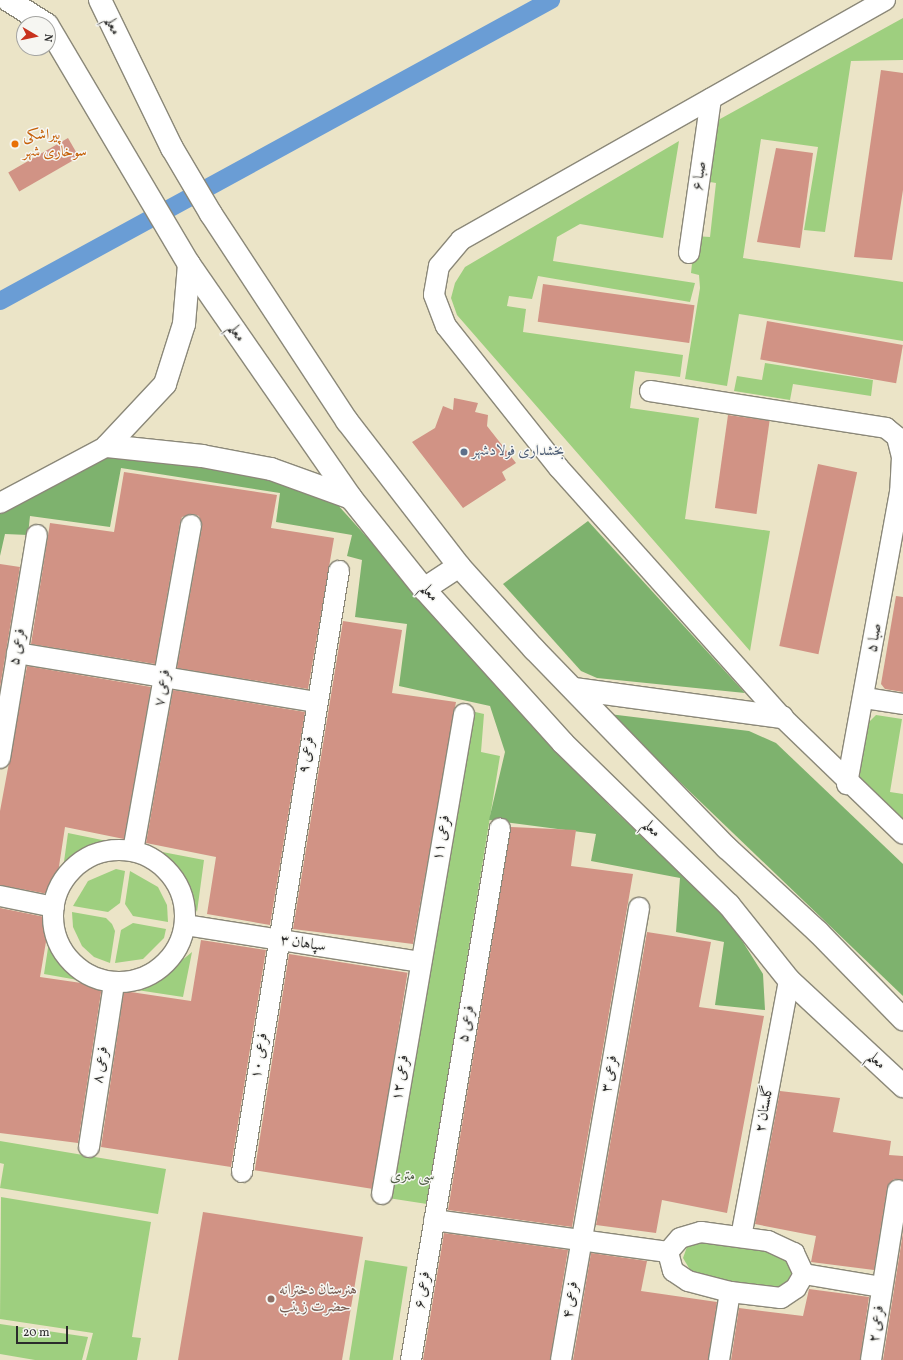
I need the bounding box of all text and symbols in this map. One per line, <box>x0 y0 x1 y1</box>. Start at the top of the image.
street label: معلم <box>100 14 124 38</box>
north arrow <box>16 16 56 56</box>
text: N <box>39 33 55 43</box>
place label: پیراشکی سوخاری شهر <box>23 126 87 161</box>
marker: پیراشکی سوخاری شهر <box>10 139 20 149</box>
street label: صبا ۶ <box>689 160 711 192</box>
street label: معلم <box>223 320 249 346</box>
place label: بخشداری فولادشهر <box>472 443 564 461</box>
marker: بخشداری فولادشهر <box>459 447 469 457</box>
street label: معلم <box>416 580 442 606</box>
street label: صبا ۵ <box>864 622 886 654</box>
street label: فرعی ۵ <box>6 627 30 667</box>
street label: فرعی ۷ <box>151 668 175 708</box>
street label: فرعی ۹ <box>295 735 319 775</box>
street label: فرعی ۱۱ <box>429 814 455 862</box>
street label: معلم <box>638 816 664 842</box>
street label: سپاهان ۳ <box>279 931 327 957</box>
street label: فرعی ۵ <box>455 1004 479 1044</box>
street label: فرعی ۱۰ <box>247 1032 273 1080</box>
street label: فرعی ۸ <box>89 1045 113 1085</box>
street label: معلم <box>863 1048 889 1074</box>
street label: فرعی ۱۲ <box>388 1054 414 1102</box>
street label: فرعی ۳ <box>598 1054 622 1094</box>
street label: گلستان ۲ <box>752 1084 778 1134</box>
park label: سی متری <box>390 1168 434 1186</box>
street label: فرعی ۶ <box>411 1270 435 1310</box>
street label: فرعی ۴ <box>559 1280 583 1320</box>
place label: هنرستان دخترانه حضرت زینب <box>279 1281 357 1316</box>
marker: هنرستان دخترانه حضرت زینب <box>266 1294 276 1304</box>
street label: فرعی ۲ <box>865 1304 889 1344</box>
scale bar <box>18 1318 70 1344</box>
text: 20 m <box>23 1325 50 1341</box>

